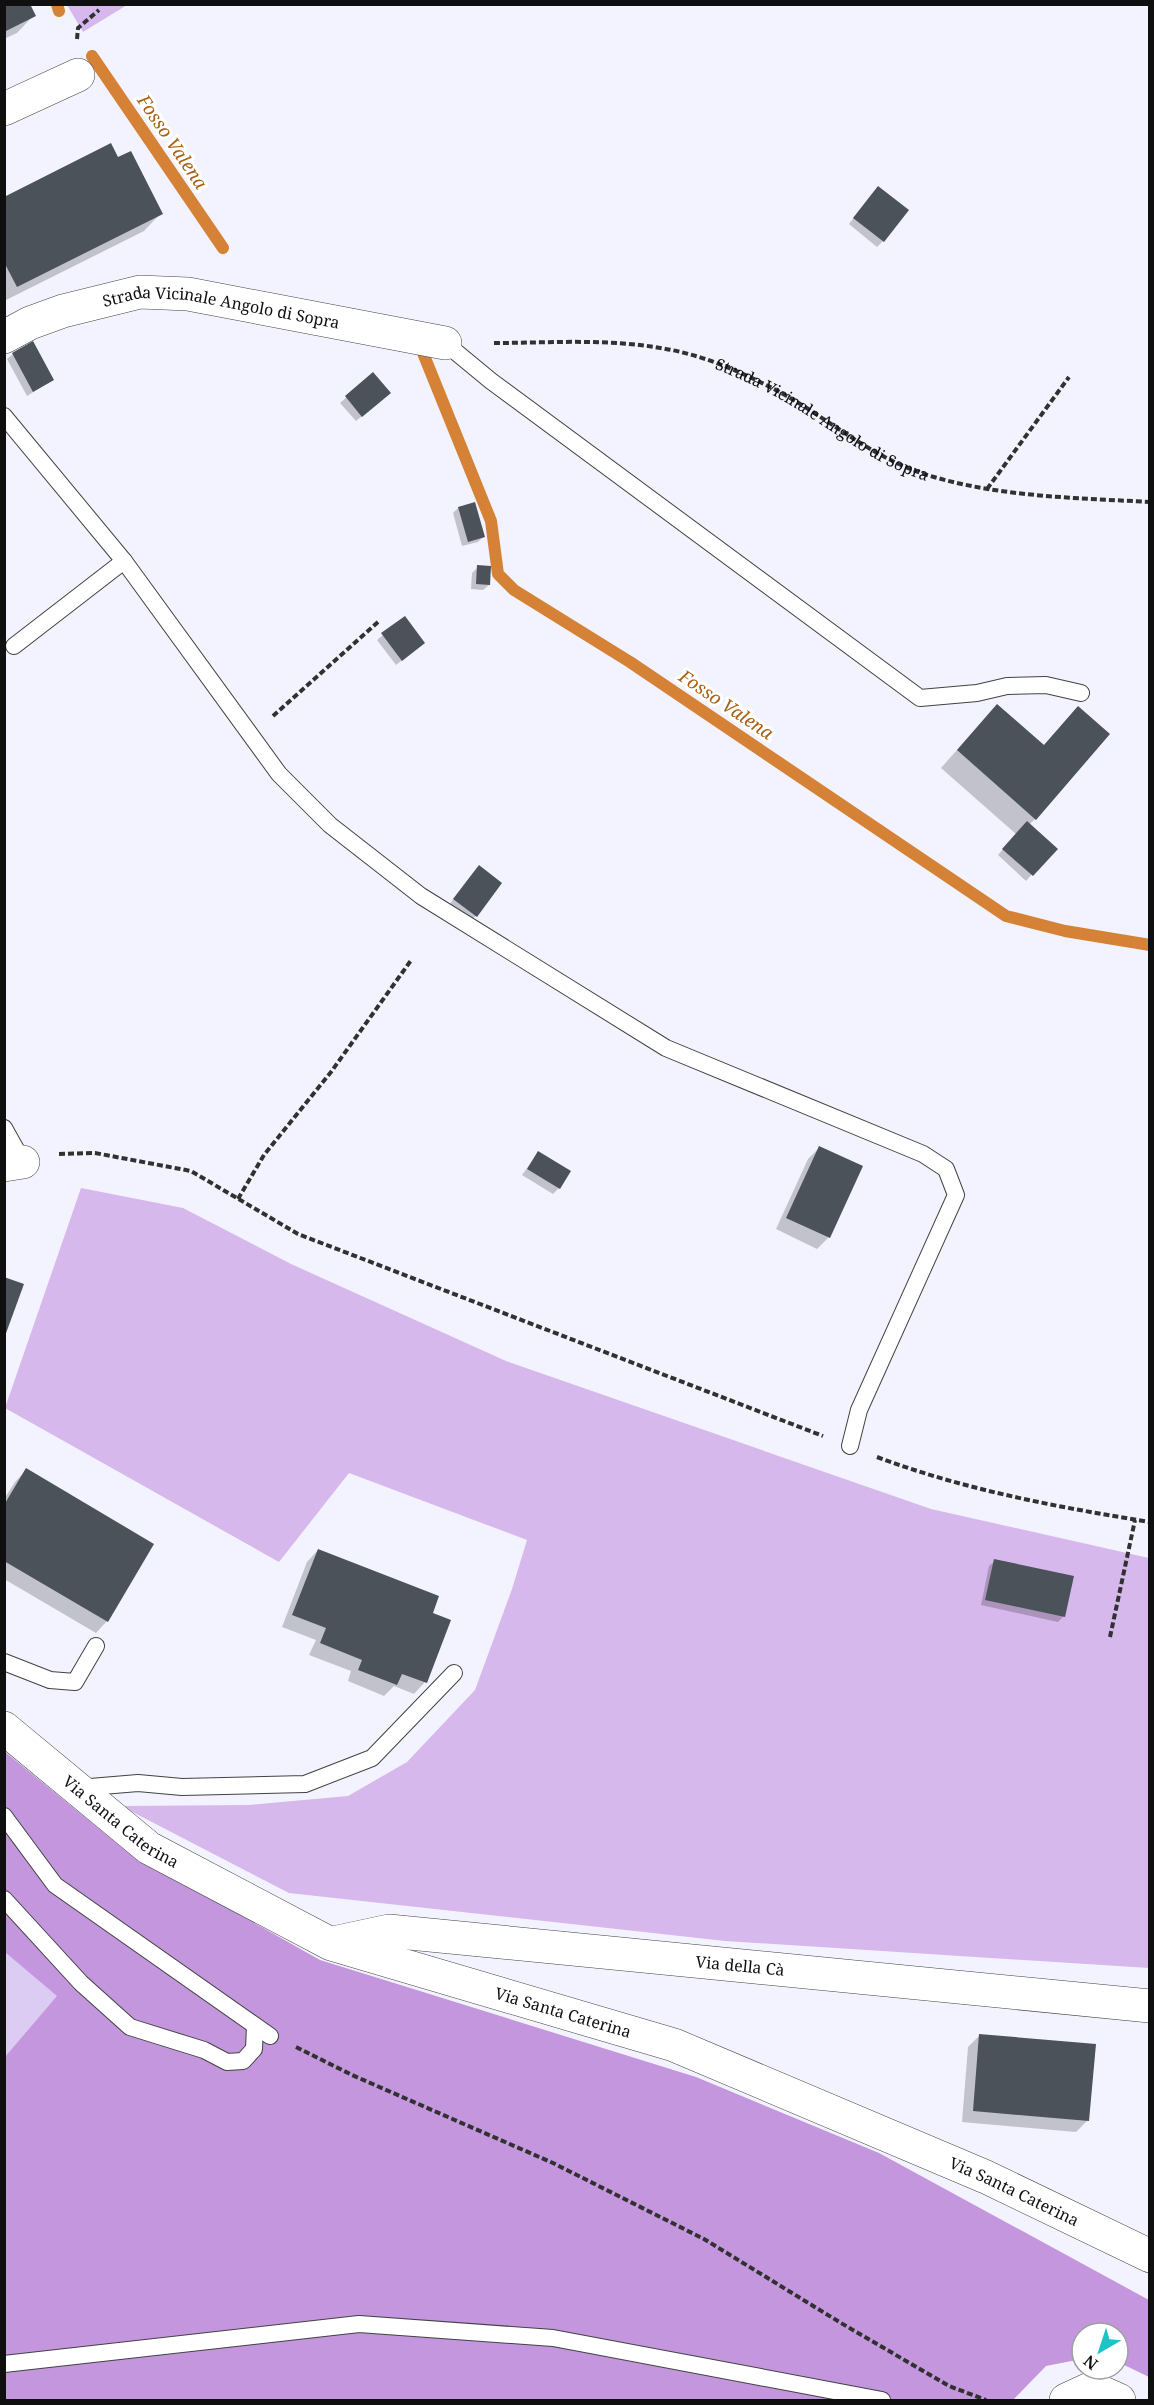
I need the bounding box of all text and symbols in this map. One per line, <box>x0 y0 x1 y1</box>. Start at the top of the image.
water label: Fosso Valena <box>132 89 214 194</box>
street label: Strada Vicinale Angolo di Sopra <box>100 281 342 334</box>
street label: Strada Vicinale Angolo di Sopra <box>712 353 932 486</box>
water label: Fosso Valena <box>674 663 779 745</box>
street label: Via Santa Caterina <box>58 1770 183 1873</box>
street label: Via della Cà <box>694 1950 786 1981</box>
street label: Via Santa Caterina <box>492 1982 634 2043</box>
street label: Via Santa Caterina <box>946 2152 1083 2231</box>
north arrow <box>1070 2321 1130 2381</box>
text: N <box>1078 2350 1102 2375</box>

